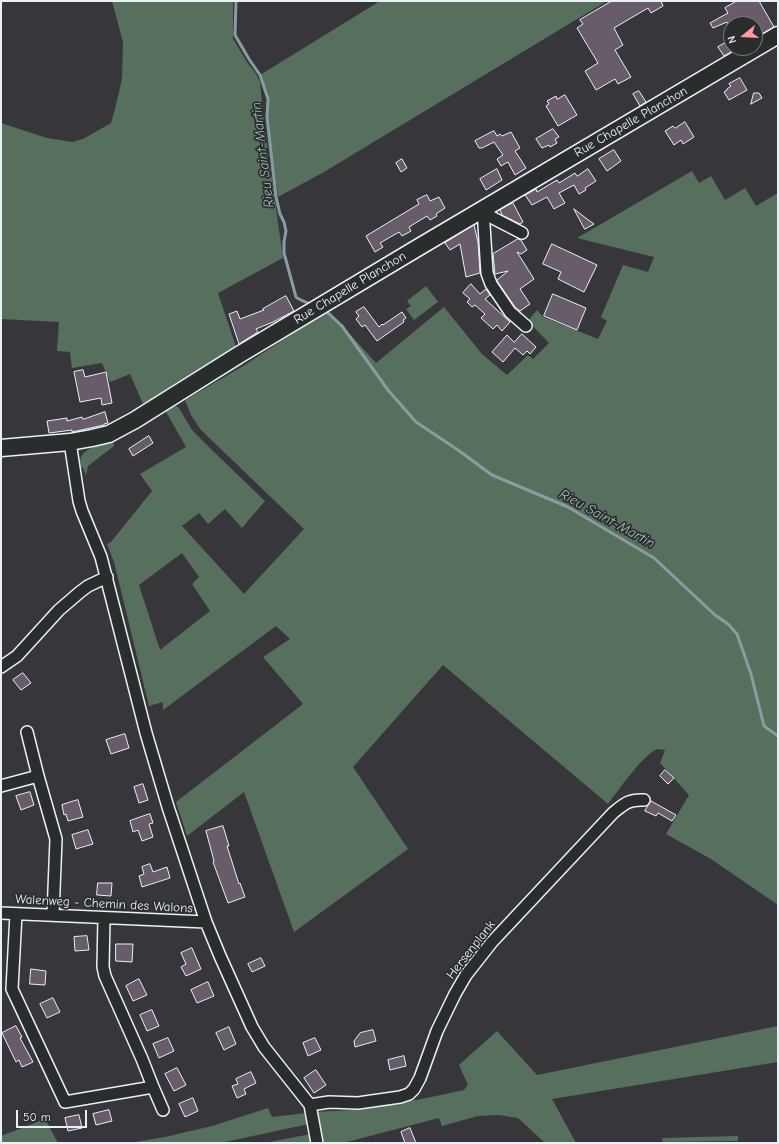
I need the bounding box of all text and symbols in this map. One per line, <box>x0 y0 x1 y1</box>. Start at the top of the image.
north arrow <box>723 16 763 56</box>
text: N <box>725 34 739 45</box>
street label: Rue Chapelle Planchon <box>572 83 690 161</box>
water label: Rieu Saint-Martin <box>248 101 278 209</box>
street label: Rue Chapelle Planchon <box>291 248 409 328</box>
water label: Rieu Saint-Martin <box>556 486 658 552</box>
street label: Walenweg - Chemin des Walons <box>15 892 193 916</box>
street label: Hersenplank <box>443 918 499 982</box>
scale bar <box>18 1102 89 1128</box>
text: 50 m <box>23 1110 51 1124</box>

